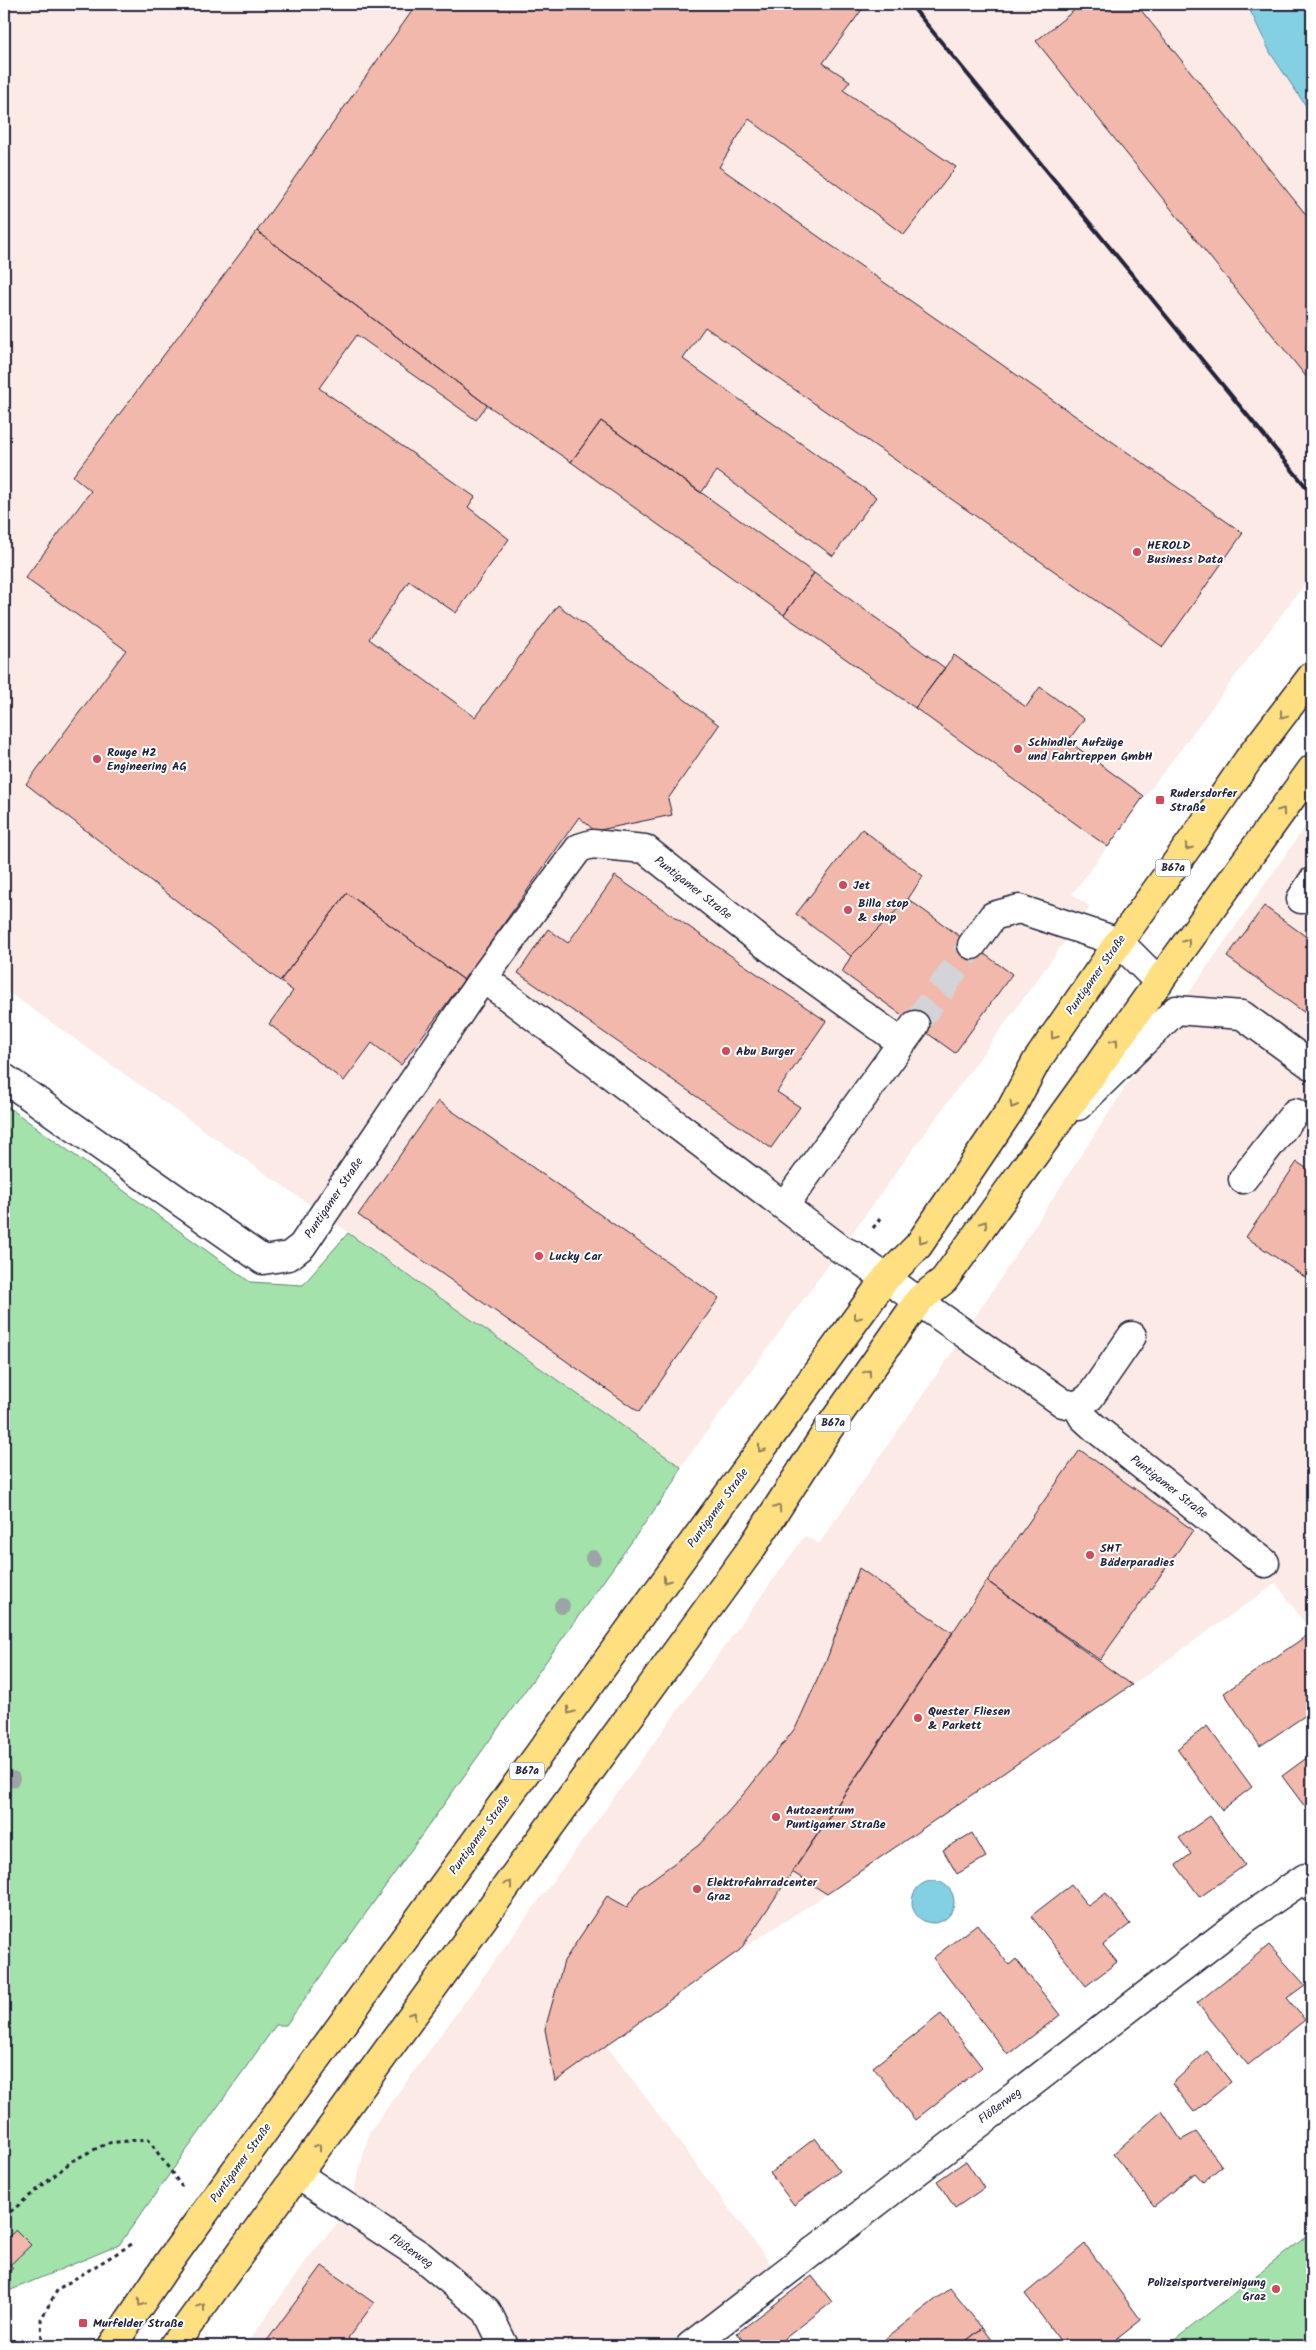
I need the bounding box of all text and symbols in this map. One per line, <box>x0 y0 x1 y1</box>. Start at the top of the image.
place label: HEROLD Business Data <box>1147 536 1223 569</box>
marker: HEROLD Business Data <box>1131 546 1143 558</box>
one-way arrow <box>1280 709 1289 719</box>
place label: Schindler Aufzüge und Fahrtreppen GmbH <box>1028 733 1153 766</box>
place label: Rouge H2 Engineering AG <box>107 743 187 776</box>
marker: Schindler Aufzüge und Fahrtreppen GmbH <box>1012 743 1024 755</box>
marker: Rouge H2 Engineering AG <box>91 753 103 765</box>
place label: Rudersdorfer Straße <box>1170 784 1238 817</box>
marker: Rudersdorfer Straße <box>1154 794 1166 806</box>
one-way arrow <box>1276 807 1285 817</box>
one-way arrow <box>1186 841 1194 850</box>
street label: Puntigamer Straße <box>650 851 736 925</box>
road number: B67a <box>1156 860 1190 876</box>
place label: Jet <box>853 876 871 895</box>
marker: Jet <box>837 879 849 891</box>
place label: Billa stop & shop <box>858 894 909 927</box>
marker: Billa stop & shop <box>842 904 854 916</box>
street label: Puntigamer Straße <box>1061 930 1131 1019</box>
one-way arrow <box>1181 939 1190 948</box>
one-way arrow <box>1051 1030 1060 1040</box>
one-way arrow <box>1109 1038 1118 1048</box>
place label: Abu Burger <box>736 1042 795 1061</box>
marker: Abu Burger <box>720 1045 732 1057</box>
one-way arrow <box>1009 1100 1019 1109</box>
street label: Puntigamer Straße <box>300 1153 369 1242</box>
one-way arrow <box>978 1220 987 1230</box>
one-way arrow <box>919 1234 928 1243</box>
place label: Lucky Car <box>549 1247 603 1266</box>
marker: Lucky Car <box>533 1250 545 1262</box>
one-way arrow <box>854 1312 863 1321</box>
one-way arrow <box>862 1369 871 1379</box>
road number: B67a <box>816 1415 850 1432</box>
one-way arrow <box>758 1443 767 1453</box>
street label: Puntigamer Straße <box>1126 1450 1212 1524</box>
street label: Puntigamer Straße <box>683 1464 754 1552</box>
one-way arrow <box>771 1505 781 1514</box>
place label: SHT Bäderparadies <box>1100 1539 1175 1572</box>
marker: SHT Bäderparadies <box>1084 1549 1096 1561</box>
one-way arrow <box>663 1574 671 1583</box>
place label: Quester Fliesen & Parkett <box>928 1702 1011 1735</box>
one-way arrow <box>567 1706 576 1715</box>
marker: Quester Fliesen & Parkett <box>912 1712 924 1724</box>
road number: B67a <box>510 1762 544 1780</box>
street label: Puntigamer Straße <box>445 1791 516 1879</box>
place label: Autozentrum Puntigamer Straße <box>786 1801 886 1834</box>
marker: Autozentrum Puntigamer Straße <box>770 1811 782 1823</box>
place label: Elektrofahrradcenter Graz <box>707 1873 818 1906</box>
one-way arrow <box>503 1880 512 1890</box>
marker: Elektrofahrradcenter Graz <box>691 1883 703 1895</box>
one-way arrow <box>407 2012 417 2021</box>
street label: Flößerweg <box>974 2083 1026 2129</box>
street label: Puntigamer Straße <box>206 2119 277 2207</box>
one-way arrow <box>312 2143 321 2153</box>
street label: Flößerweg <box>385 2229 437 2273</box>
place label: Polizeisportvereinigung Graz <box>1148 2273 1266 2306</box>
marker: Polizeisportvereinigung Graz <box>1270 2283 1282 2295</box>
one-way arrow <box>138 2298 147 2307</box>
one-way arrow <box>196 2303 205 2313</box>
place label: Murfelder Straße <box>93 2314 183 2333</box>
marker: Murfelder Straße <box>77 2317 89 2329</box>

